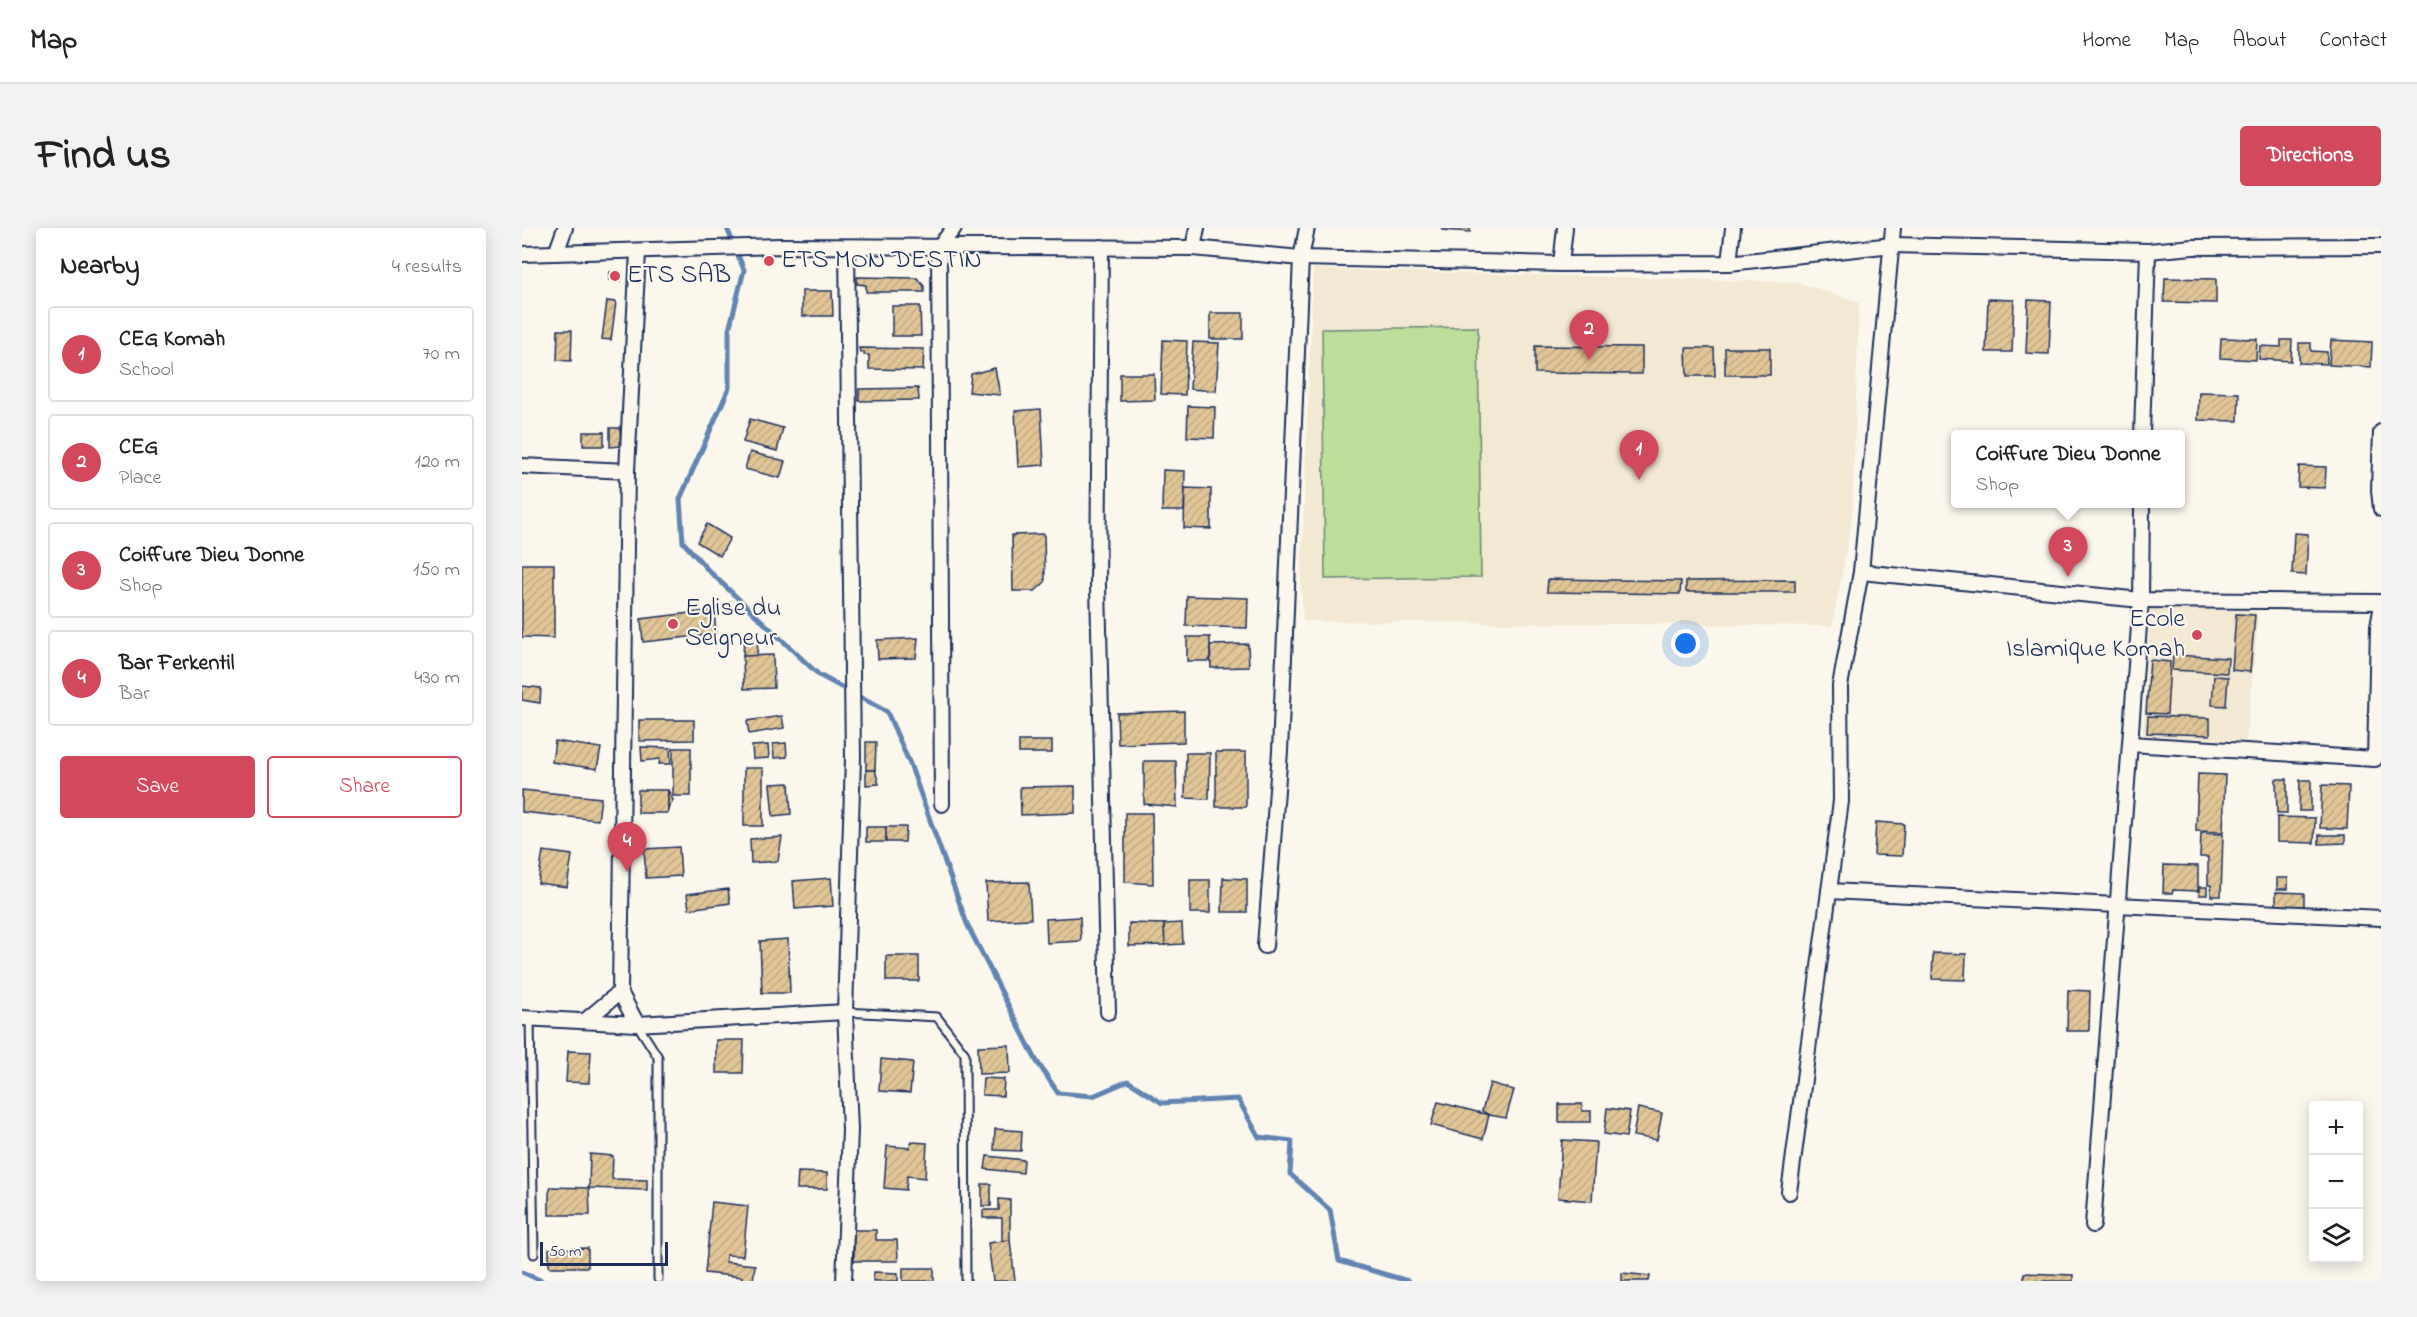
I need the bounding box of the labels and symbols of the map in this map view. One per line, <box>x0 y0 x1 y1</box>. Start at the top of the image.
place label: ETS MON DESTIN <box>781 242 982 280</box>
marker: ETS MON DESTIN <box>762 254 776 268</box>
place label: ETS SAB <box>627 257 731 295</box>
marker: ETS SAB <box>608 269 622 283</box>
pin: 2 <box>1570 310 1608 360</box>
pin: 1 <box>1620 430 1658 480</box>
pin: 3 <box>2048 528 2088 577</box>
place label: Eglise du Seigneur <box>685 590 781 658</box>
place label: Ecole Islamique Komah <box>2006 601 2185 669</box>
marker: Eglise du Seigneur <box>666 617 680 631</box>
marker: Ecole Islamique Komah <box>2190 628 2204 642</box>
your location <box>1671 629 1700 658</box>
pin: 4 <box>608 822 646 872</box>
scale bar <box>540 1239 668 1266</box>

